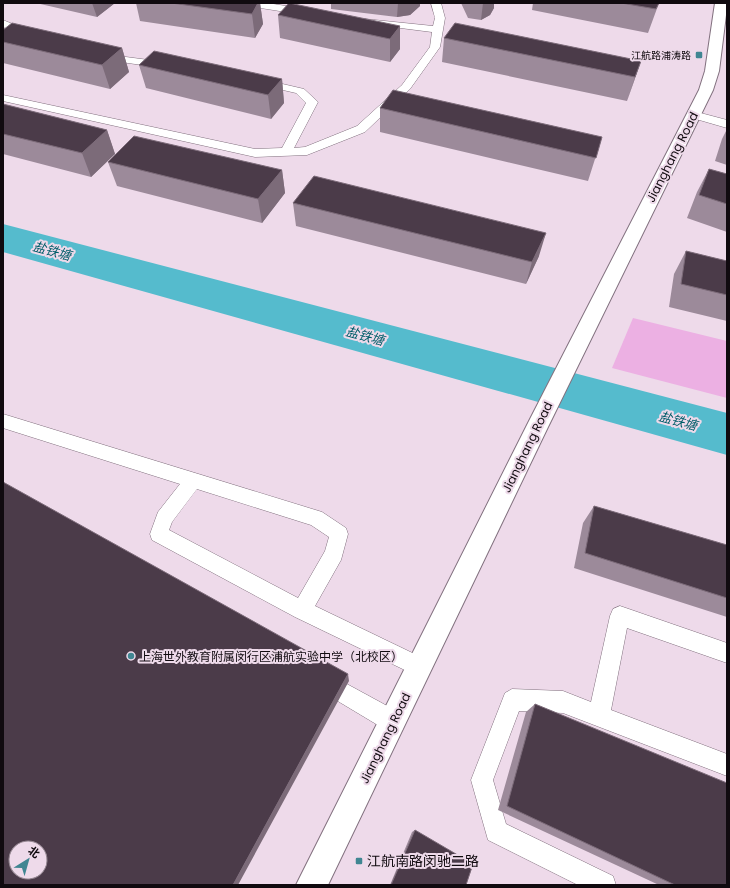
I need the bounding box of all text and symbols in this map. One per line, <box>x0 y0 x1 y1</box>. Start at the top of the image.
place label: 江航路浦涛路 <box>631 48 691 63</box>
marker: 江航路浦涛路 <box>694 50 704 60</box>
street label: Jianghang Road <box>642 109 702 205</box>
water label: 盐铁塘 <box>31 237 75 266</box>
water label: 盐铁塘 <box>344 322 388 351</box>
street label: Jianghang Road <box>498 399 556 495</box>
water label: 盐铁塘 <box>657 407 701 436</box>
place label: 上海世外教育附属闵行区浦航实验中学（北校区） <box>139 648 403 665</box>
marker: 上海世外教育附属闵行区浦航实验中学（北校区） <box>126 651 136 661</box>
street label: Jianghang Road <box>356 690 414 786</box>
north arrow <box>8 840 48 880</box>
text: 北 <box>25 842 43 862</box>
place label: 江航南路闵驰二路 <box>367 851 479 871</box>
marker: 江航南路闵驰二路 <box>354 856 364 866</box>

